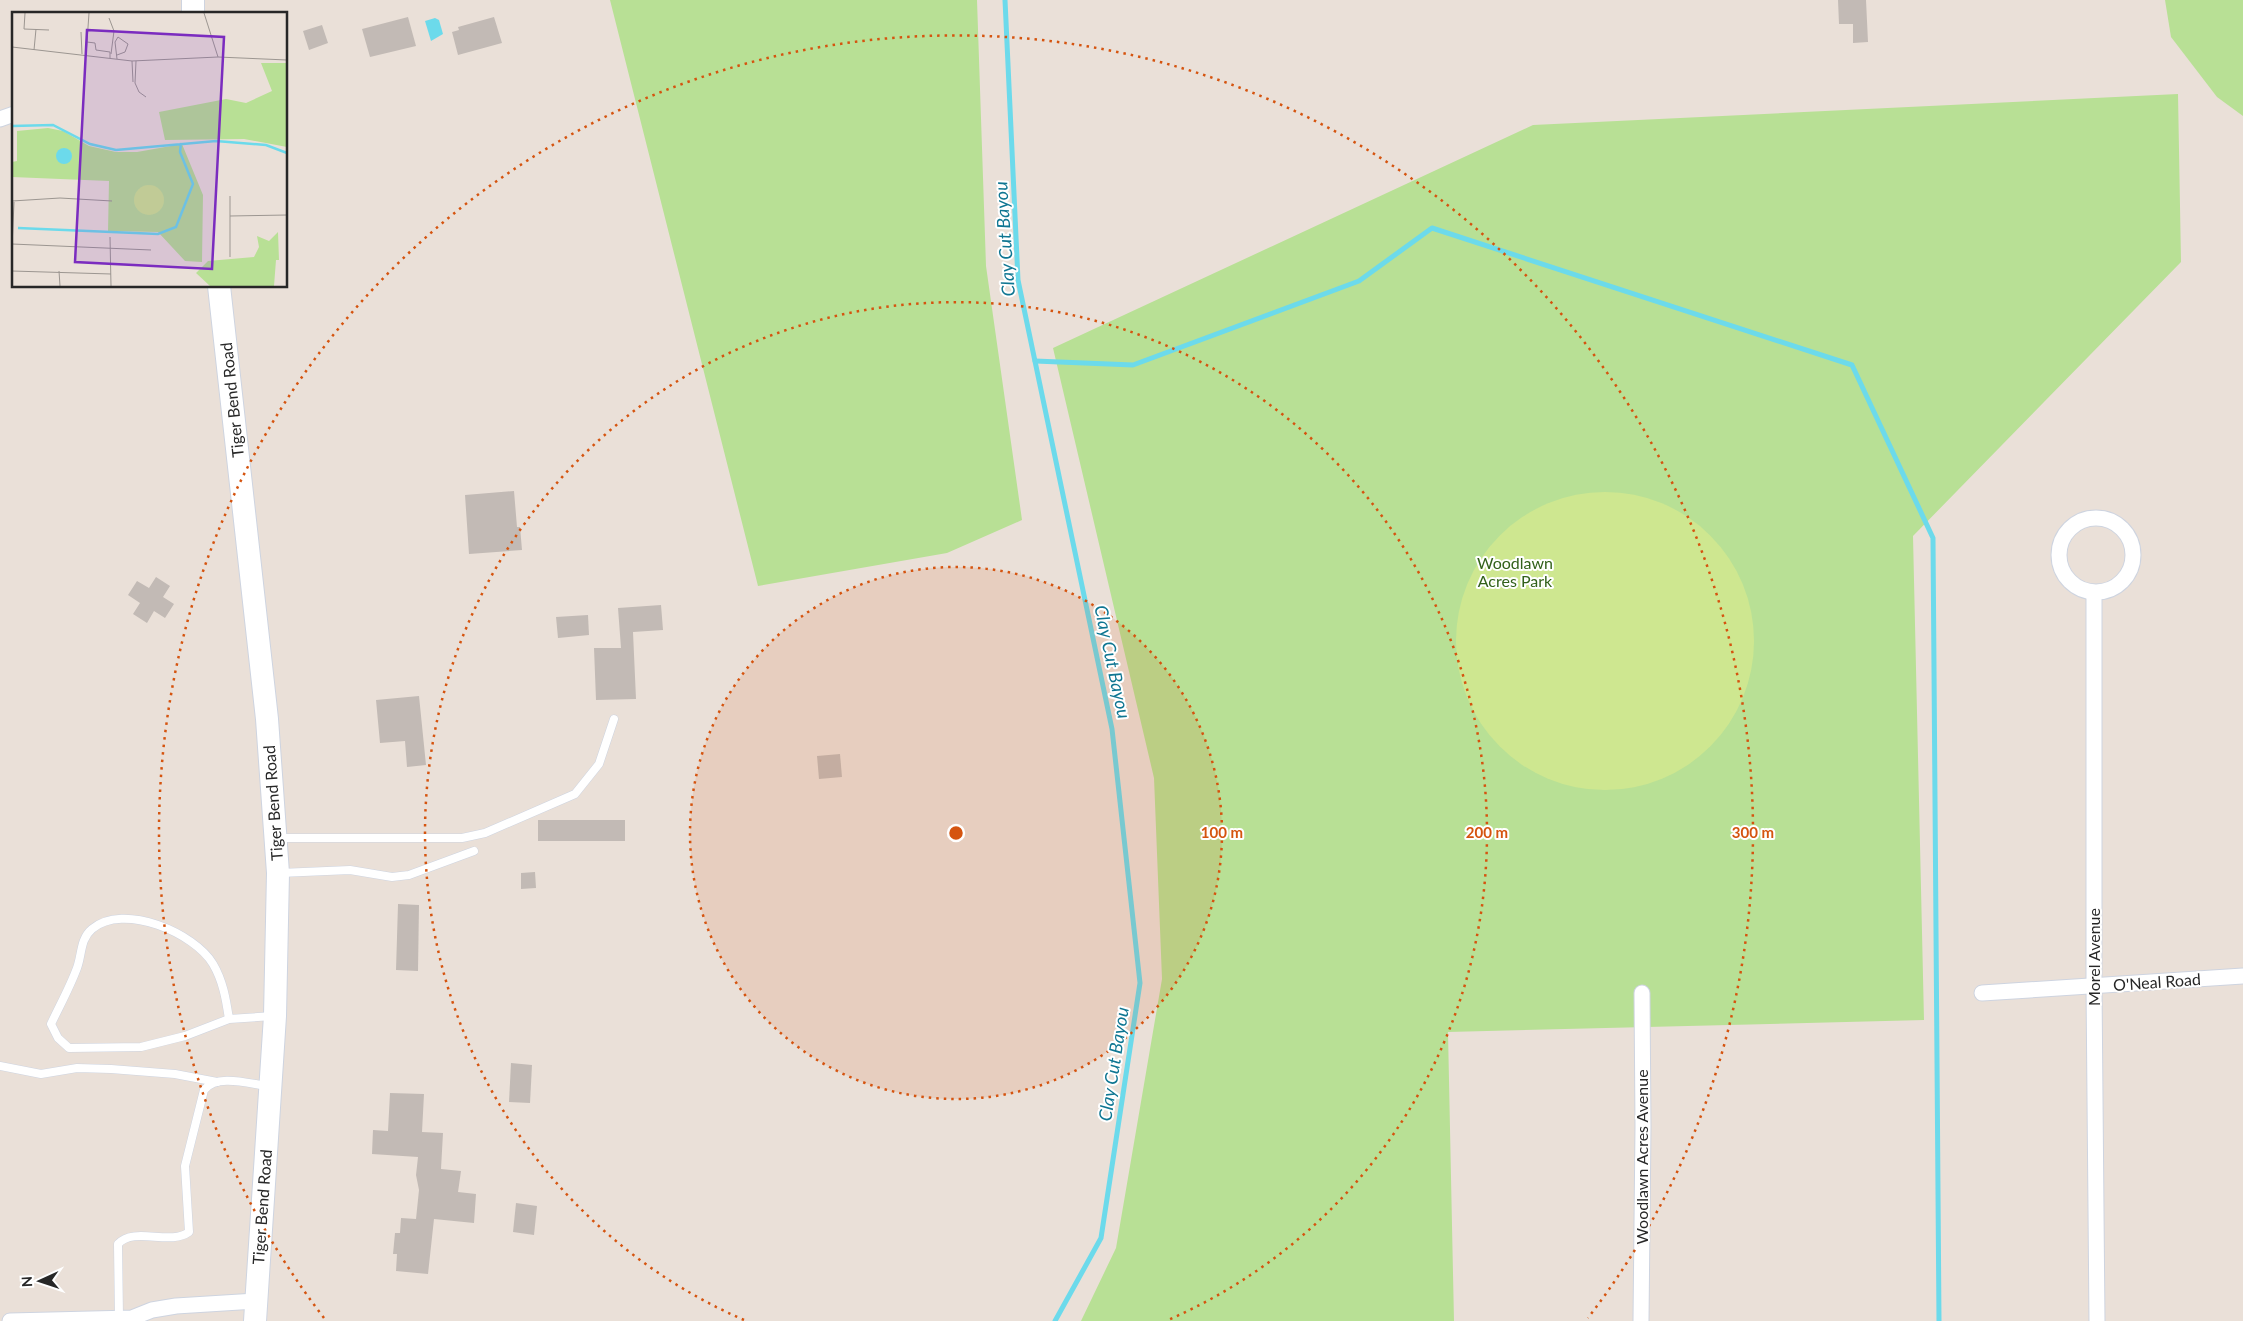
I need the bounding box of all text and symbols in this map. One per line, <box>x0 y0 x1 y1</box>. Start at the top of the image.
inset map <box>12 12 288 288</box>
water label: Clay Cut Bayou <box>989 181 1019 297</box>
street label: Tiger Bend Road <box>216 342 247 459</box>
park label: Woodlawn Acres Park <box>1477 553 1553 590</box>
water label: Clay Cut Bayou <box>1090 603 1136 720</box>
street label: Tiger Bend Road <box>259 745 286 861</box>
text: 100 m <box>1201 823 1243 841</box>
text: 200 m <box>1466 823 1508 841</box>
text: 300 m <box>1732 823 1774 841</box>
centre of rings <box>947 824 965 842</box>
street label: Morel Avenue <box>2084 908 2103 1006</box>
street label: O'Neal Road <box>2113 969 2201 994</box>
water label: Clay Cut Bayou <box>1093 1005 1133 1123</box>
street label: Woodlawn Acres Avenue <box>1632 1069 1651 1245</box>
street label: Tiger Bend Road <box>248 1149 275 1265</box>
north arrow <box>15 1256 65 1306</box>
text: N <box>18 1276 35 1288</box>

